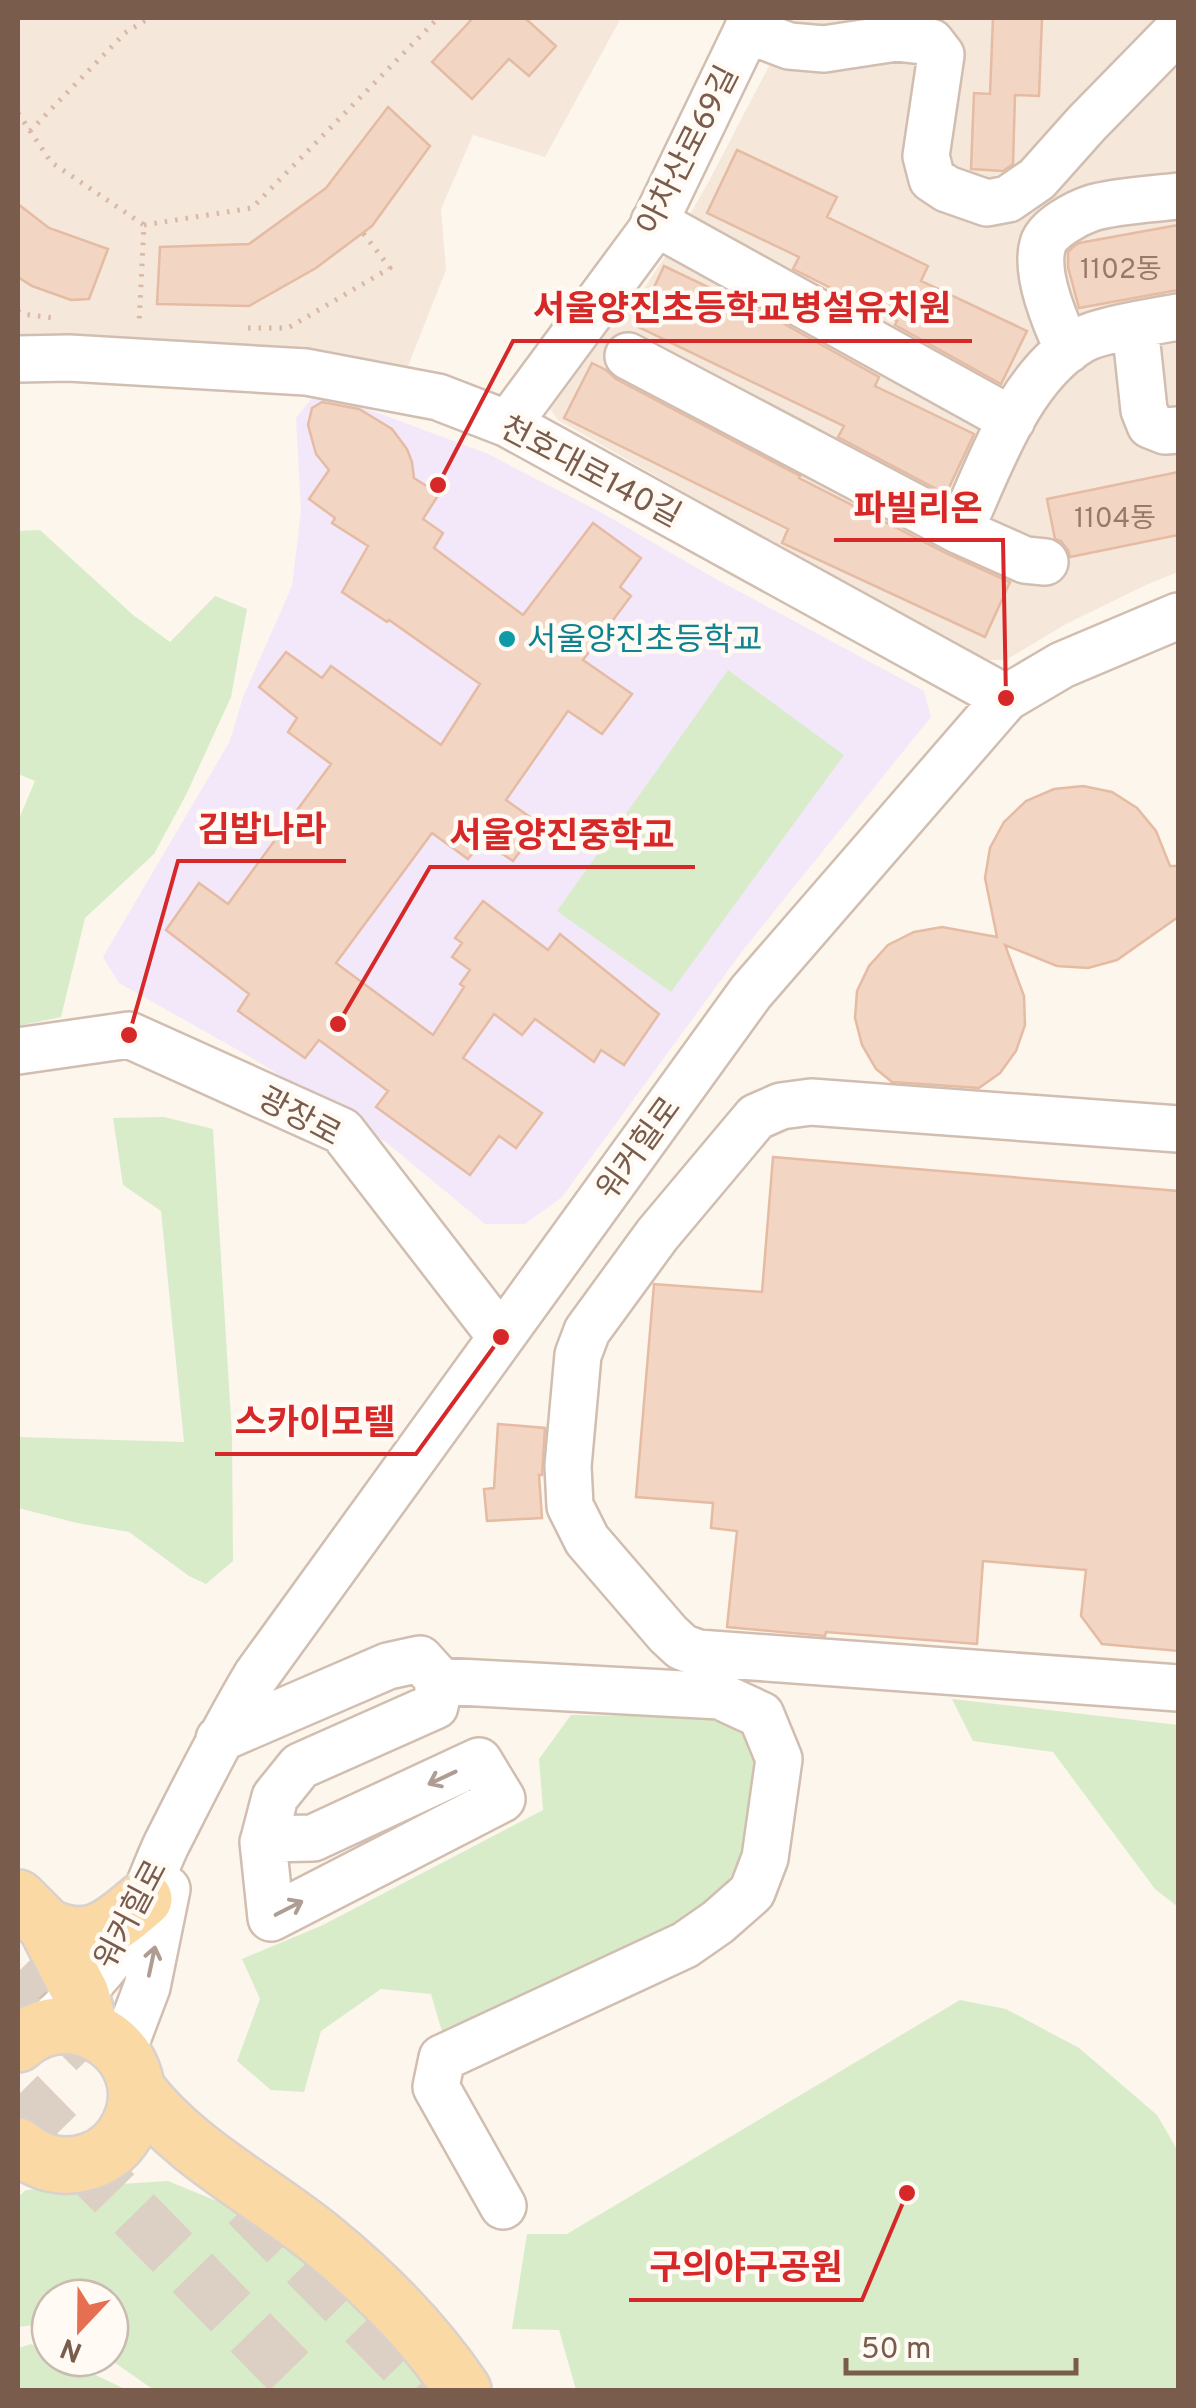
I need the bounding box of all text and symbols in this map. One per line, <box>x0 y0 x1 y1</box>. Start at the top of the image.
street label: 아차산로69길 <box>630 60 749 243</box>
house number: 1102동 <box>1080 253 1162 289</box>
callout: 서울양진초등학교병설유치원 <box>513 276 972 341</box>
text: 서울양진초등학교병설유치원 <box>533 289 951 333</box>
street label: 천호대로140길 <box>492 409 687 538</box>
callout: 파빌리온 <box>834 475 1003 540</box>
text: 파빌리온 <box>854 489 982 533</box>
house number: 1104동 <box>1074 502 1156 538</box>
place label: 서울양진초등학교 <box>527 622 763 662</box>
marker: 서울양진초등학교 <box>496 628 518 650</box>
callout: 김밥나라 <box>178 796 346 861</box>
callout: 서울양진중학교 <box>430 802 695 867</box>
text: 김밥나라 <box>198 810 326 854</box>
text: 서울양진중학교 <box>449 816 675 860</box>
street label: 광장로 <box>250 1080 347 1157</box>
street label: 워커힐로 <box>590 1090 691 1209</box>
callout: 스카이모텔 <box>215 1389 416 1454</box>
text: 스카이모텔 <box>234 1403 396 1447</box>
one-way arrow <box>427 1770 457 1789</box>
street label: 워커힐로 <box>87 1854 178 1977</box>
one-way arrow <box>274 1898 304 1917</box>
one-way arrow <box>144 1945 163 1977</box>
callout: 구의야구공원 <box>629 2235 862 2300</box>
text: 구의야구공원 <box>649 2248 843 2292</box>
north arrow <box>30 2278 130 2378</box>
scale bar <box>846 2313 1076 2375</box>
text: N <box>56 2328 88 2369</box>
text: 50 m <box>861 2332 931 2369</box>

